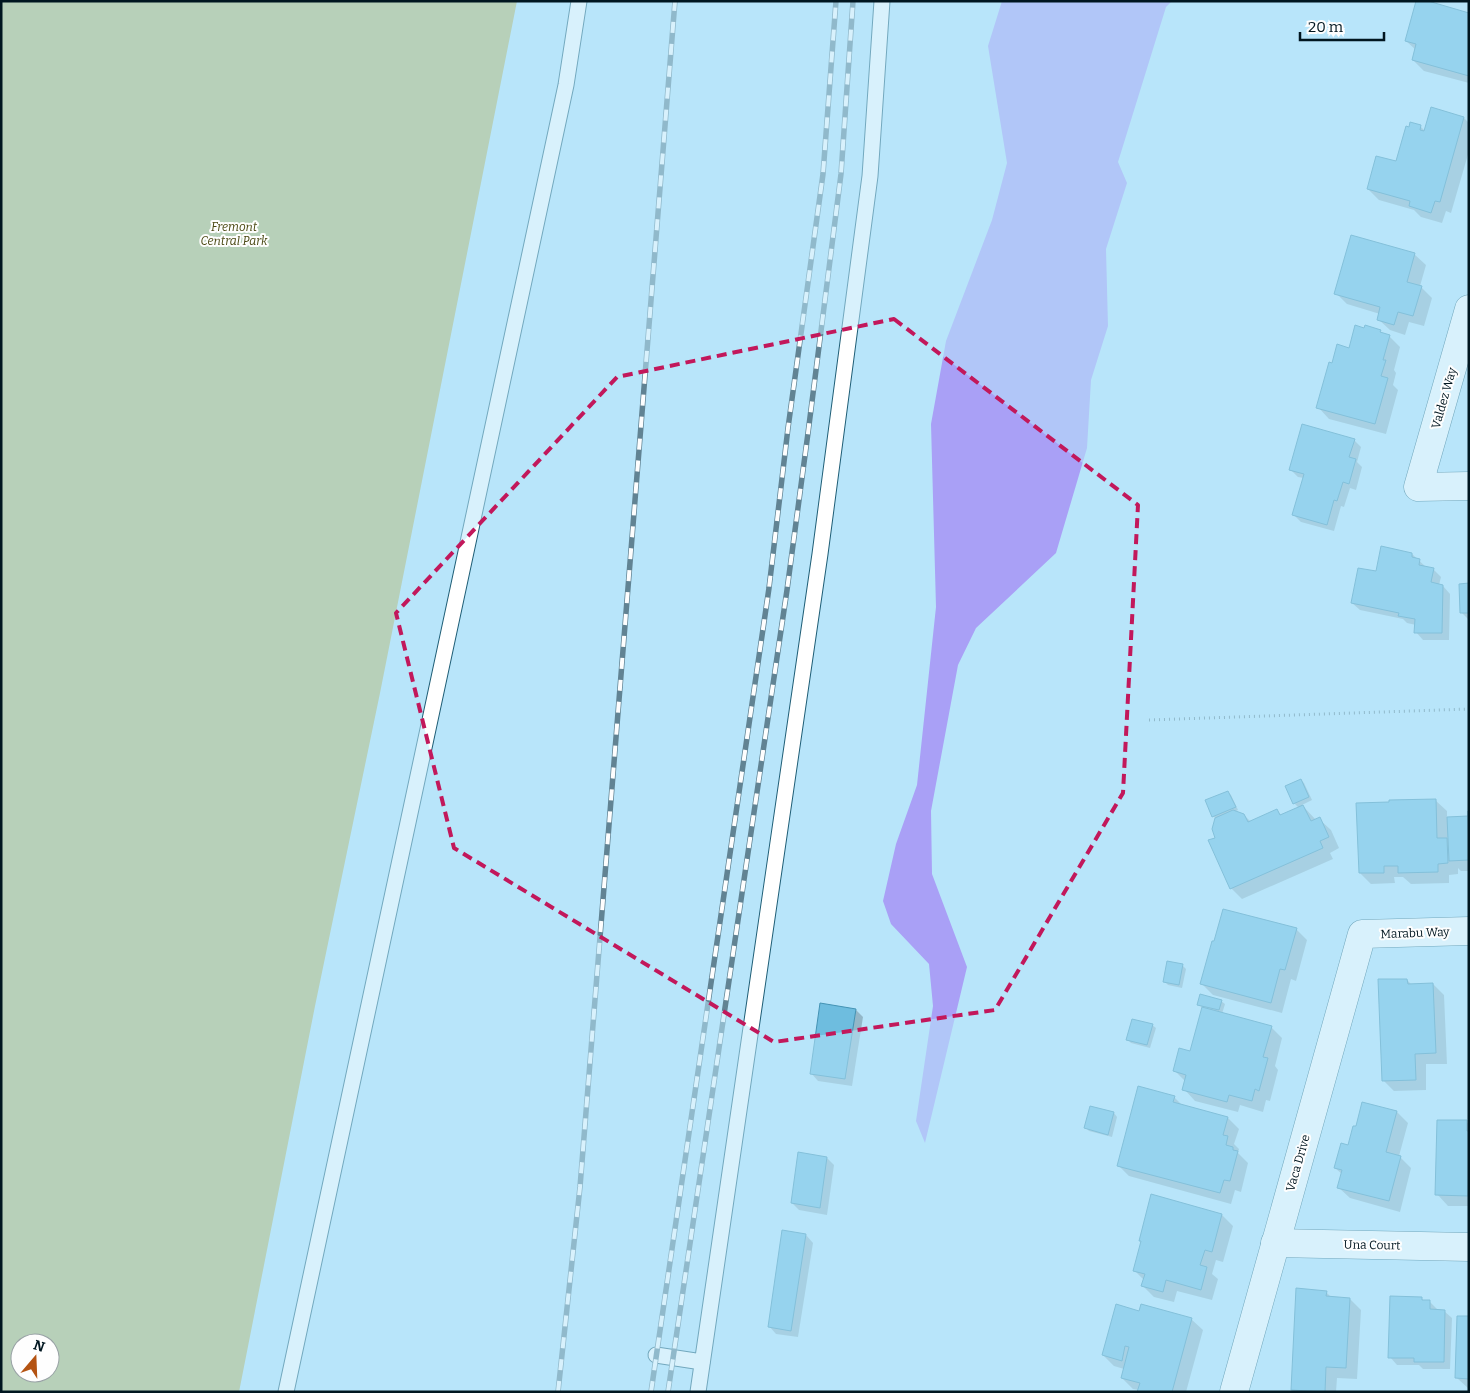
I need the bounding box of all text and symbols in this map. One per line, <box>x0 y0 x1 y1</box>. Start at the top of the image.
scale bar <box>1300 10 1384 42</box>
text: 20 m <box>1308 18 1344 36</box>
park label: Fremont Central Park <box>201 220 268 248</box>
street label: Valdez Way <box>1429 365 1460 430</box>
street label: Marabu Way <box>1380 925 1450 941</box>
street label: Vaca Drive <box>1283 1133 1313 1193</box>
street label: Una Court <box>1343 1238 1401 1253</box>
north arrow <box>10 1333 60 1383</box>
text: N <box>31 1336 47 1356</box>

